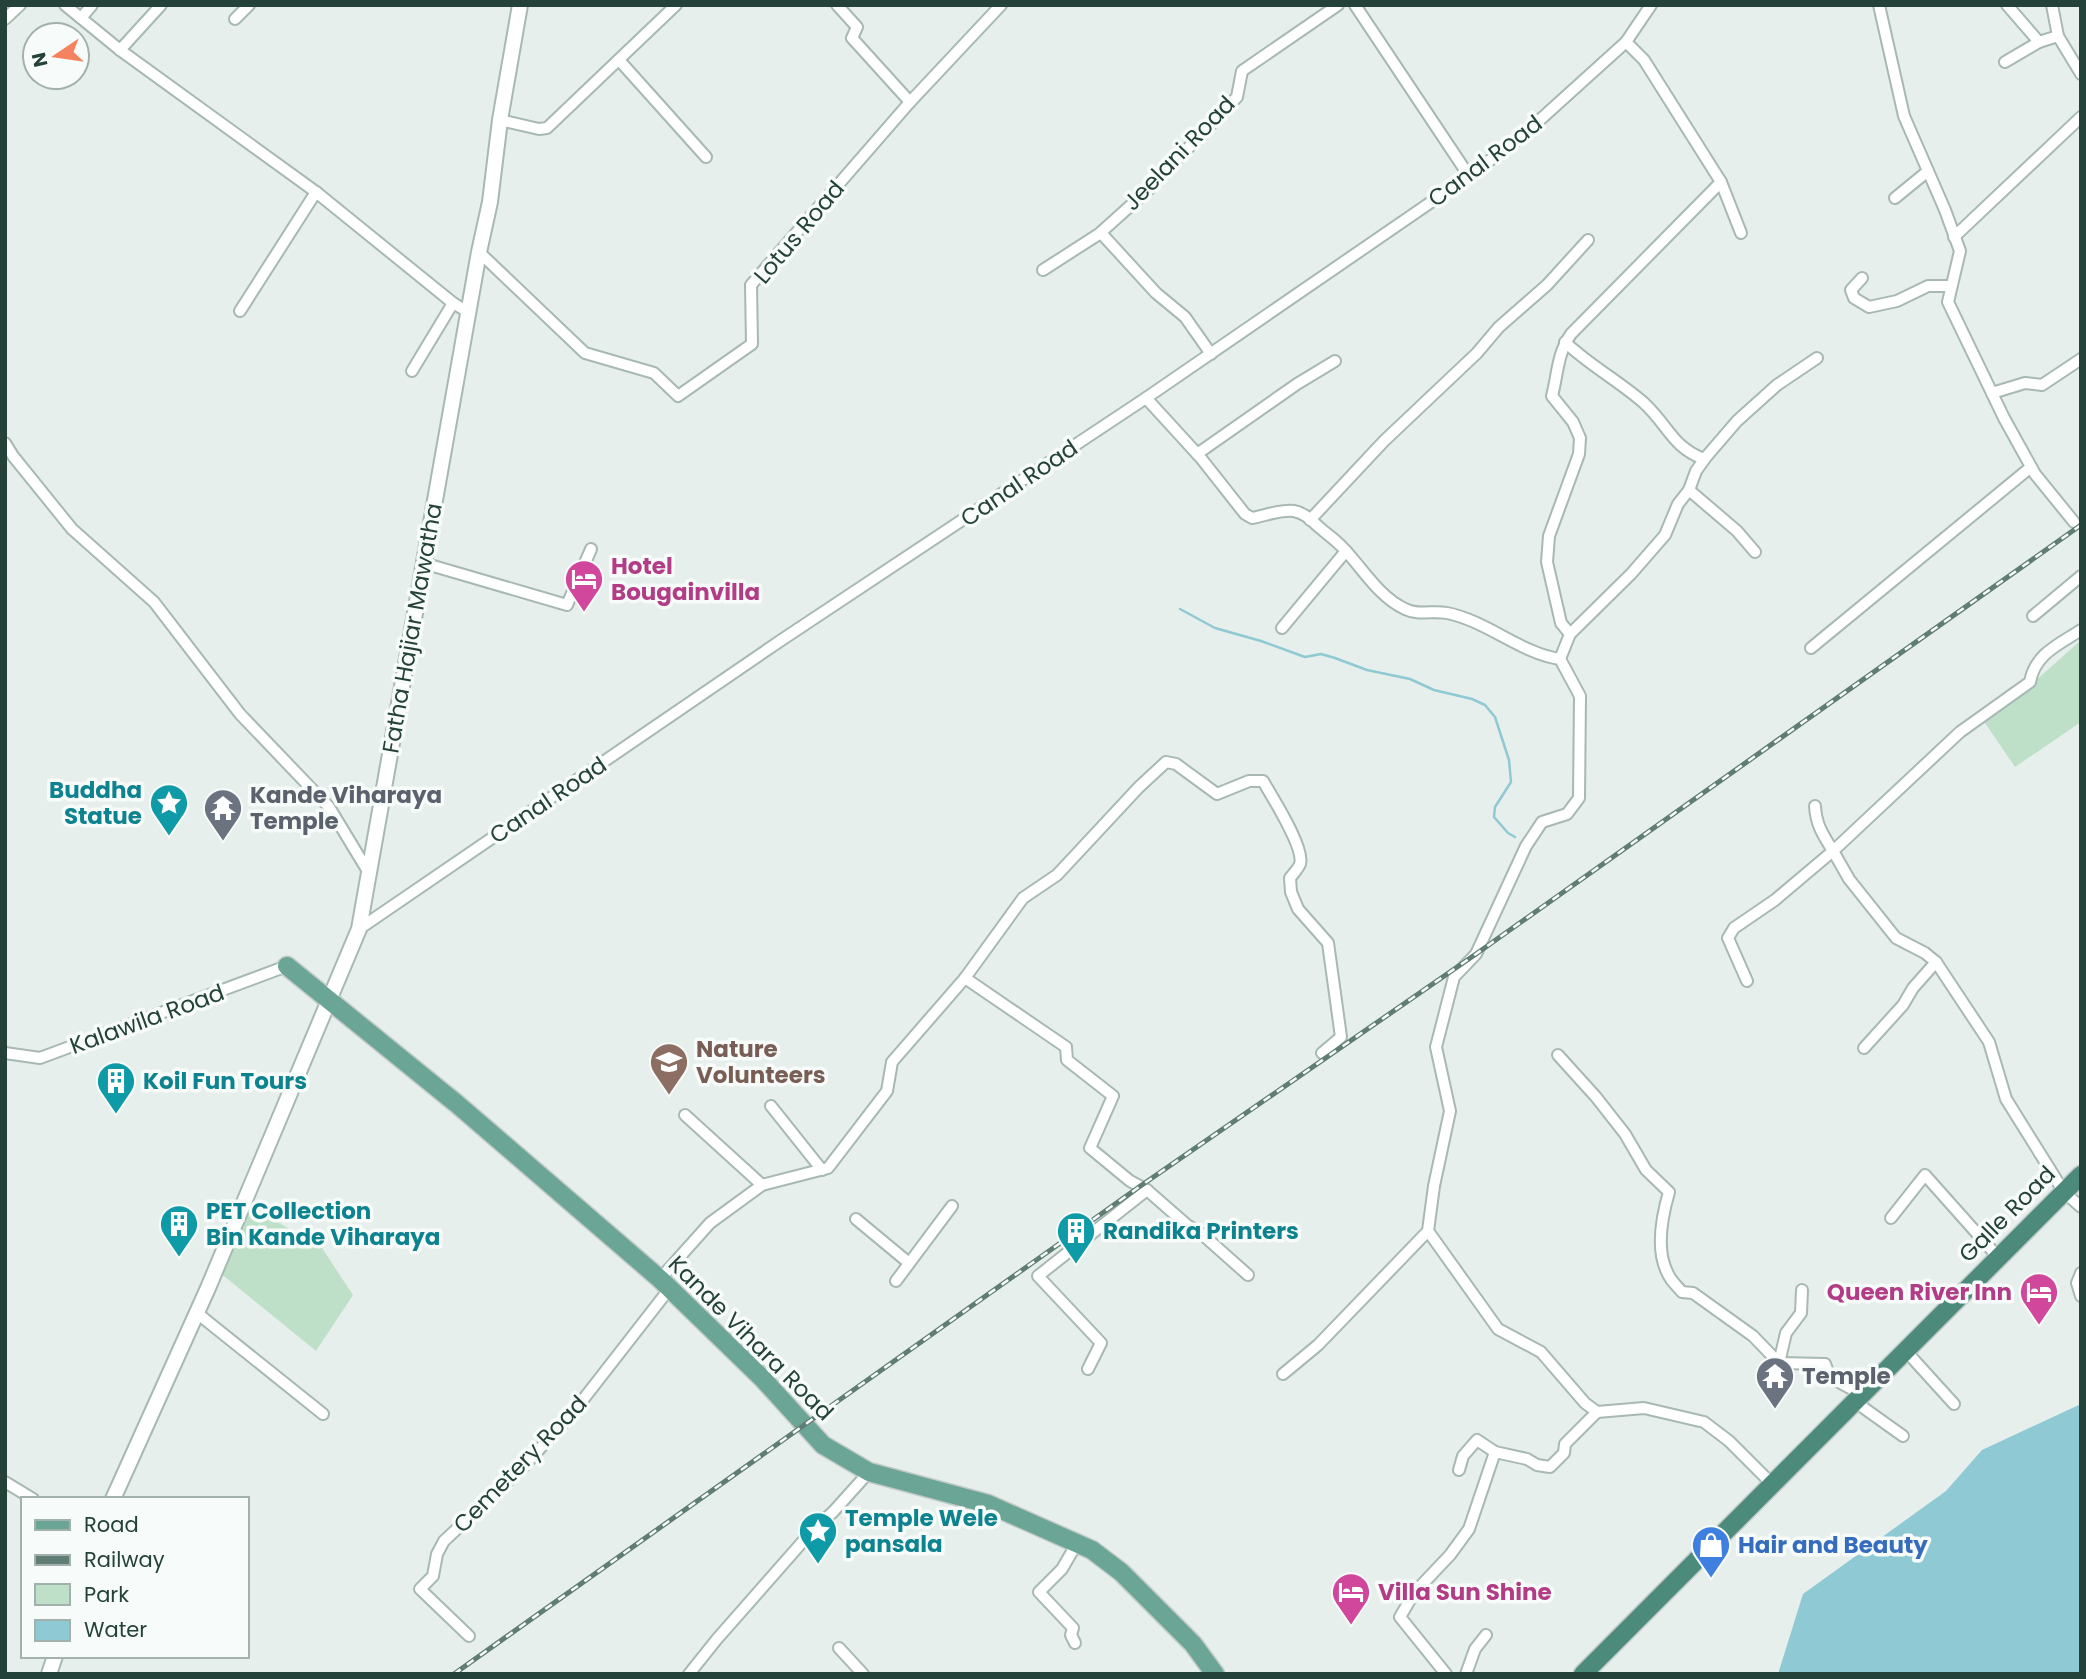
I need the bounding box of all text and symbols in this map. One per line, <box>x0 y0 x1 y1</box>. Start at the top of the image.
north arrow <box>21 21 91 91</box>
text: N <box>25 50 55 70</box>
street label: Jeelani Road <box>1116 89 1242 217</box>
street label: Canal Road <box>1421 108 1549 214</box>
street label: Lotus Road <box>746 174 852 290</box>
street label: Canal Road <box>954 432 1084 534</box>
street label: Fatha Hajiar Mawatha <box>374 500 450 756</box>
place label: Hotel Bougainvilla <box>611 550 760 608</box>
hotel icon: Hotel Bougainvilla <box>563 558 605 613</box>
street label: Canal Road <box>483 749 613 851</box>
place label: Buddha Statue <box>49 774 142 832</box>
place label: Kande Viharaya Temple <box>250 779 442 837</box>
place icon: Buddha Statue <box>148 782 190 837</box>
temple icon: Kande Viharaya Temple <box>202 787 244 842</box>
street label: Kalawila Road <box>65 976 229 1062</box>
place label: Nature Volunteers <box>696 1033 826 1091</box>
school or university icon: Nature Volunteers <box>648 1041 690 1096</box>
building icon: Koil Fun Tours <box>95 1060 137 1115</box>
place label: Koil Fun Tours <box>143 1065 307 1097</box>
street label: Galle Road <box>1952 1159 2062 1269</box>
place label: PET Collection Bin Kande Viharaya <box>206 1195 440 1253</box>
building icon: PET Collection Bin Kande Viharaya <box>158 1203 200 1258</box>
building icon: Randika Printers <box>1055 1210 1097 1265</box>
place label: Randika Printers <box>1103 1215 1299 1247</box>
street label: Kande Vihara Road <box>661 1248 841 1428</box>
hotel icon: Queen River Inn <box>2018 1271 2060 1326</box>
place label: Queen River Inn <box>1827 1276 2012 1308</box>
temple icon: Temple <box>1754 1355 1796 1410</box>
place label: Temple <box>1802 1360 1891 1392</box>
street label: Cemetery Road <box>446 1388 594 1540</box>
legend <box>21 1497 248 1658</box>
place label: Temple Wele pansala <box>845 1502 998 1560</box>
text: Road <box>84 1510 139 1539</box>
place icon: Temple Wele pansala <box>797 1510 839 1565</box>
shop icon: Hair and Beauty <box>1690 1524 1732 1579</box>
place label: Hair and Beauty <box>1738 1529 1928 1561</box>
text: Railway <box>84 1545 165 1574</box>
hotel icon: Villa Sun Shine <box>1330 1571 1372 1626</box>
place label: Villa Sun Shine <box>1378 1576 1552 1608</box>
text: Park <box>84 1580 129 1609</box>
text: Water <box>84 1615 147 1644</box>

